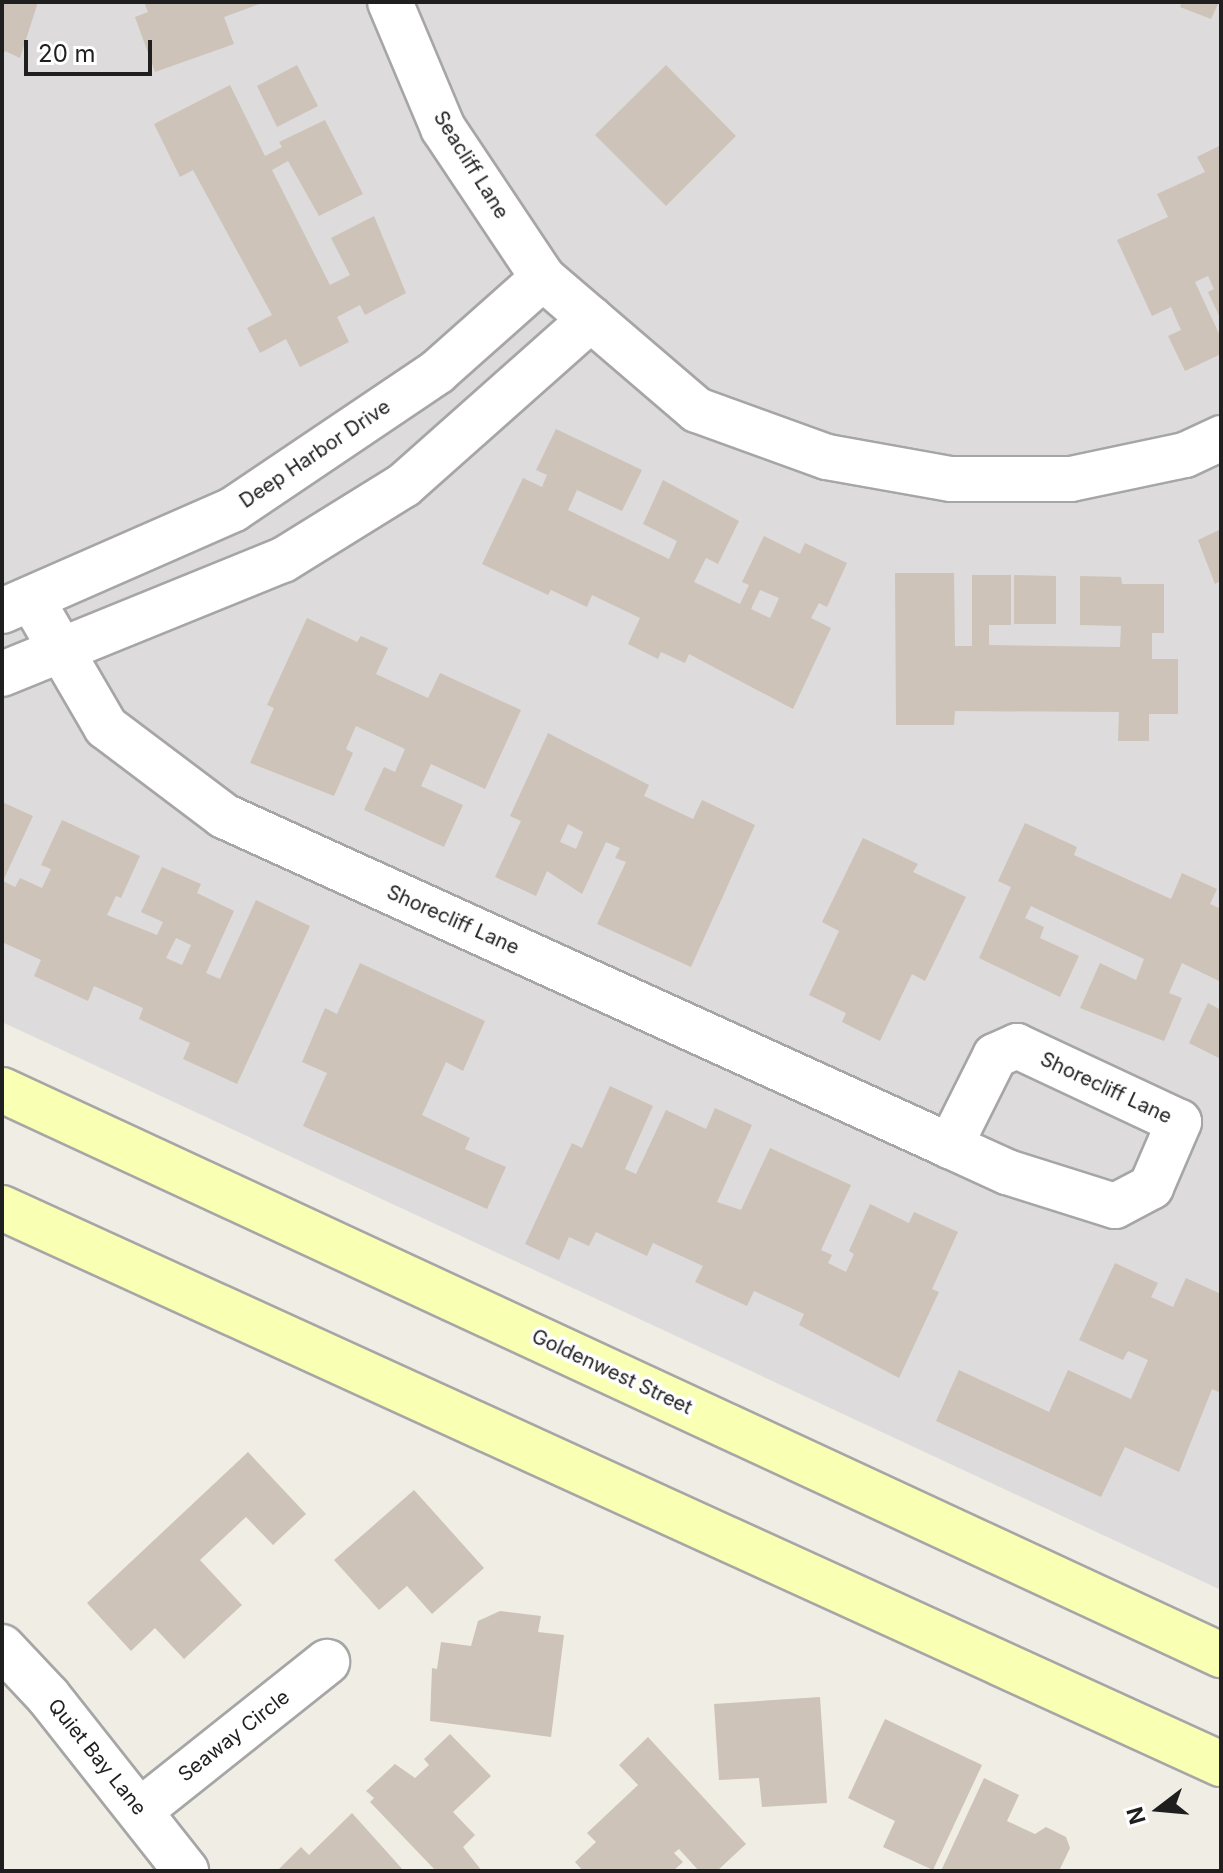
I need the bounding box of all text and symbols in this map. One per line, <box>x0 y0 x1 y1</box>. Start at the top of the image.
scale bar <box>28 24 156 74</box>
text: 20 m <box>38 39 96 68</box>
street label: Seacliff Lane <box>428 107 514 223</box>
street label: Deep Harbor Drive <box>235 395 395 513</box>
street label: Shorecliff Lane <box>383 880 523 960</box>
street label: Shorecliff Lane <box>1036 1047 1176 1129</box>
street label: Goldenwest Street <box>528 1324 696 1420</box>
street label: Seaway Circle <box>174 1685 294 1787</box>
street label: Quiet Bay Lane <box>43 1694 151 1820</box>
north arrow <box>1119 1769 1199 1849</box>
text: N <box>1121 1804 1151 1827</box>

